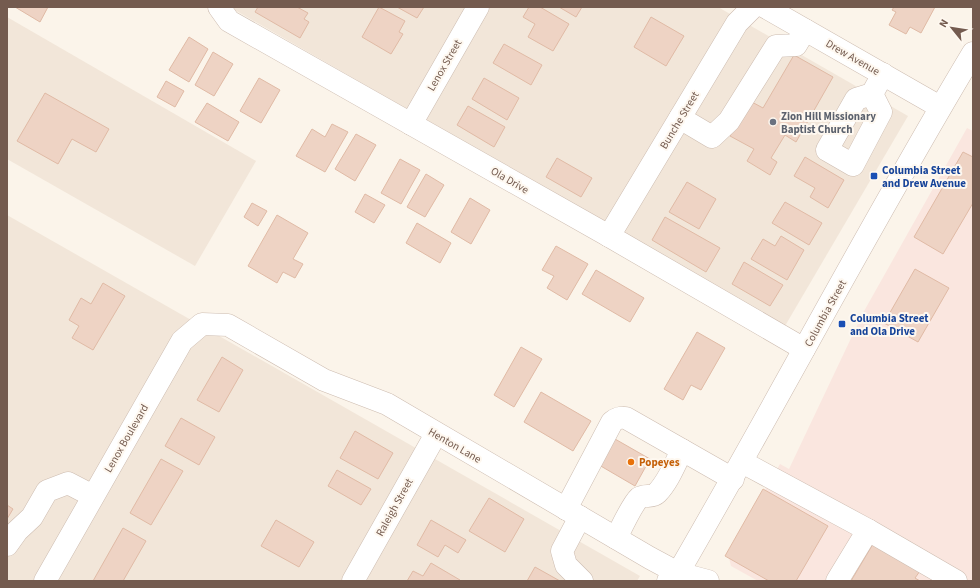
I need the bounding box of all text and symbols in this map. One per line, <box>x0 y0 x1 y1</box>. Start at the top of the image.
north arrow <box>932 8 972 48</box>
text: N <box>935 16 952 30</box>
street label: Drew Avenue <box>823 36 883 79</box>
street label: Lenox Street <box>424 37 465 94</box>
street label: Bunche Street <box>656 88 703 152</box>
place label: Zion Hill Missionary Baptist Church <box>781 109 876 137</box>
marker: Zion Hill Missionary Baptist Church <box>768 117 778 127</box>
place label: Columbia Street and Drew Avenue <box>882 163 966 191</box>
street label: Ola Drive <box>488 164 532 198</box>
marker: Columbia Street and Drew Avenue <box>869 171 879 181</box>
street label: Columbia Street <box>801 277 850 349</box>
place label: Columbia Street and Ola Drive <box>850 311 929 339</box>
marker: Columbia Street and Ola Drive <box>837 319 847 329</box>
street label: Lenox Boulevard <box>101 401 152 475</box>
street label: Henton Lane <box>426 424 484 467</box>
place label: Popeyes <box>639 455 680 470</box>
marker: Popeyes <box>626 457 636 467</box>
street label: Raleigh Street <box>372 475 417 539</box>

